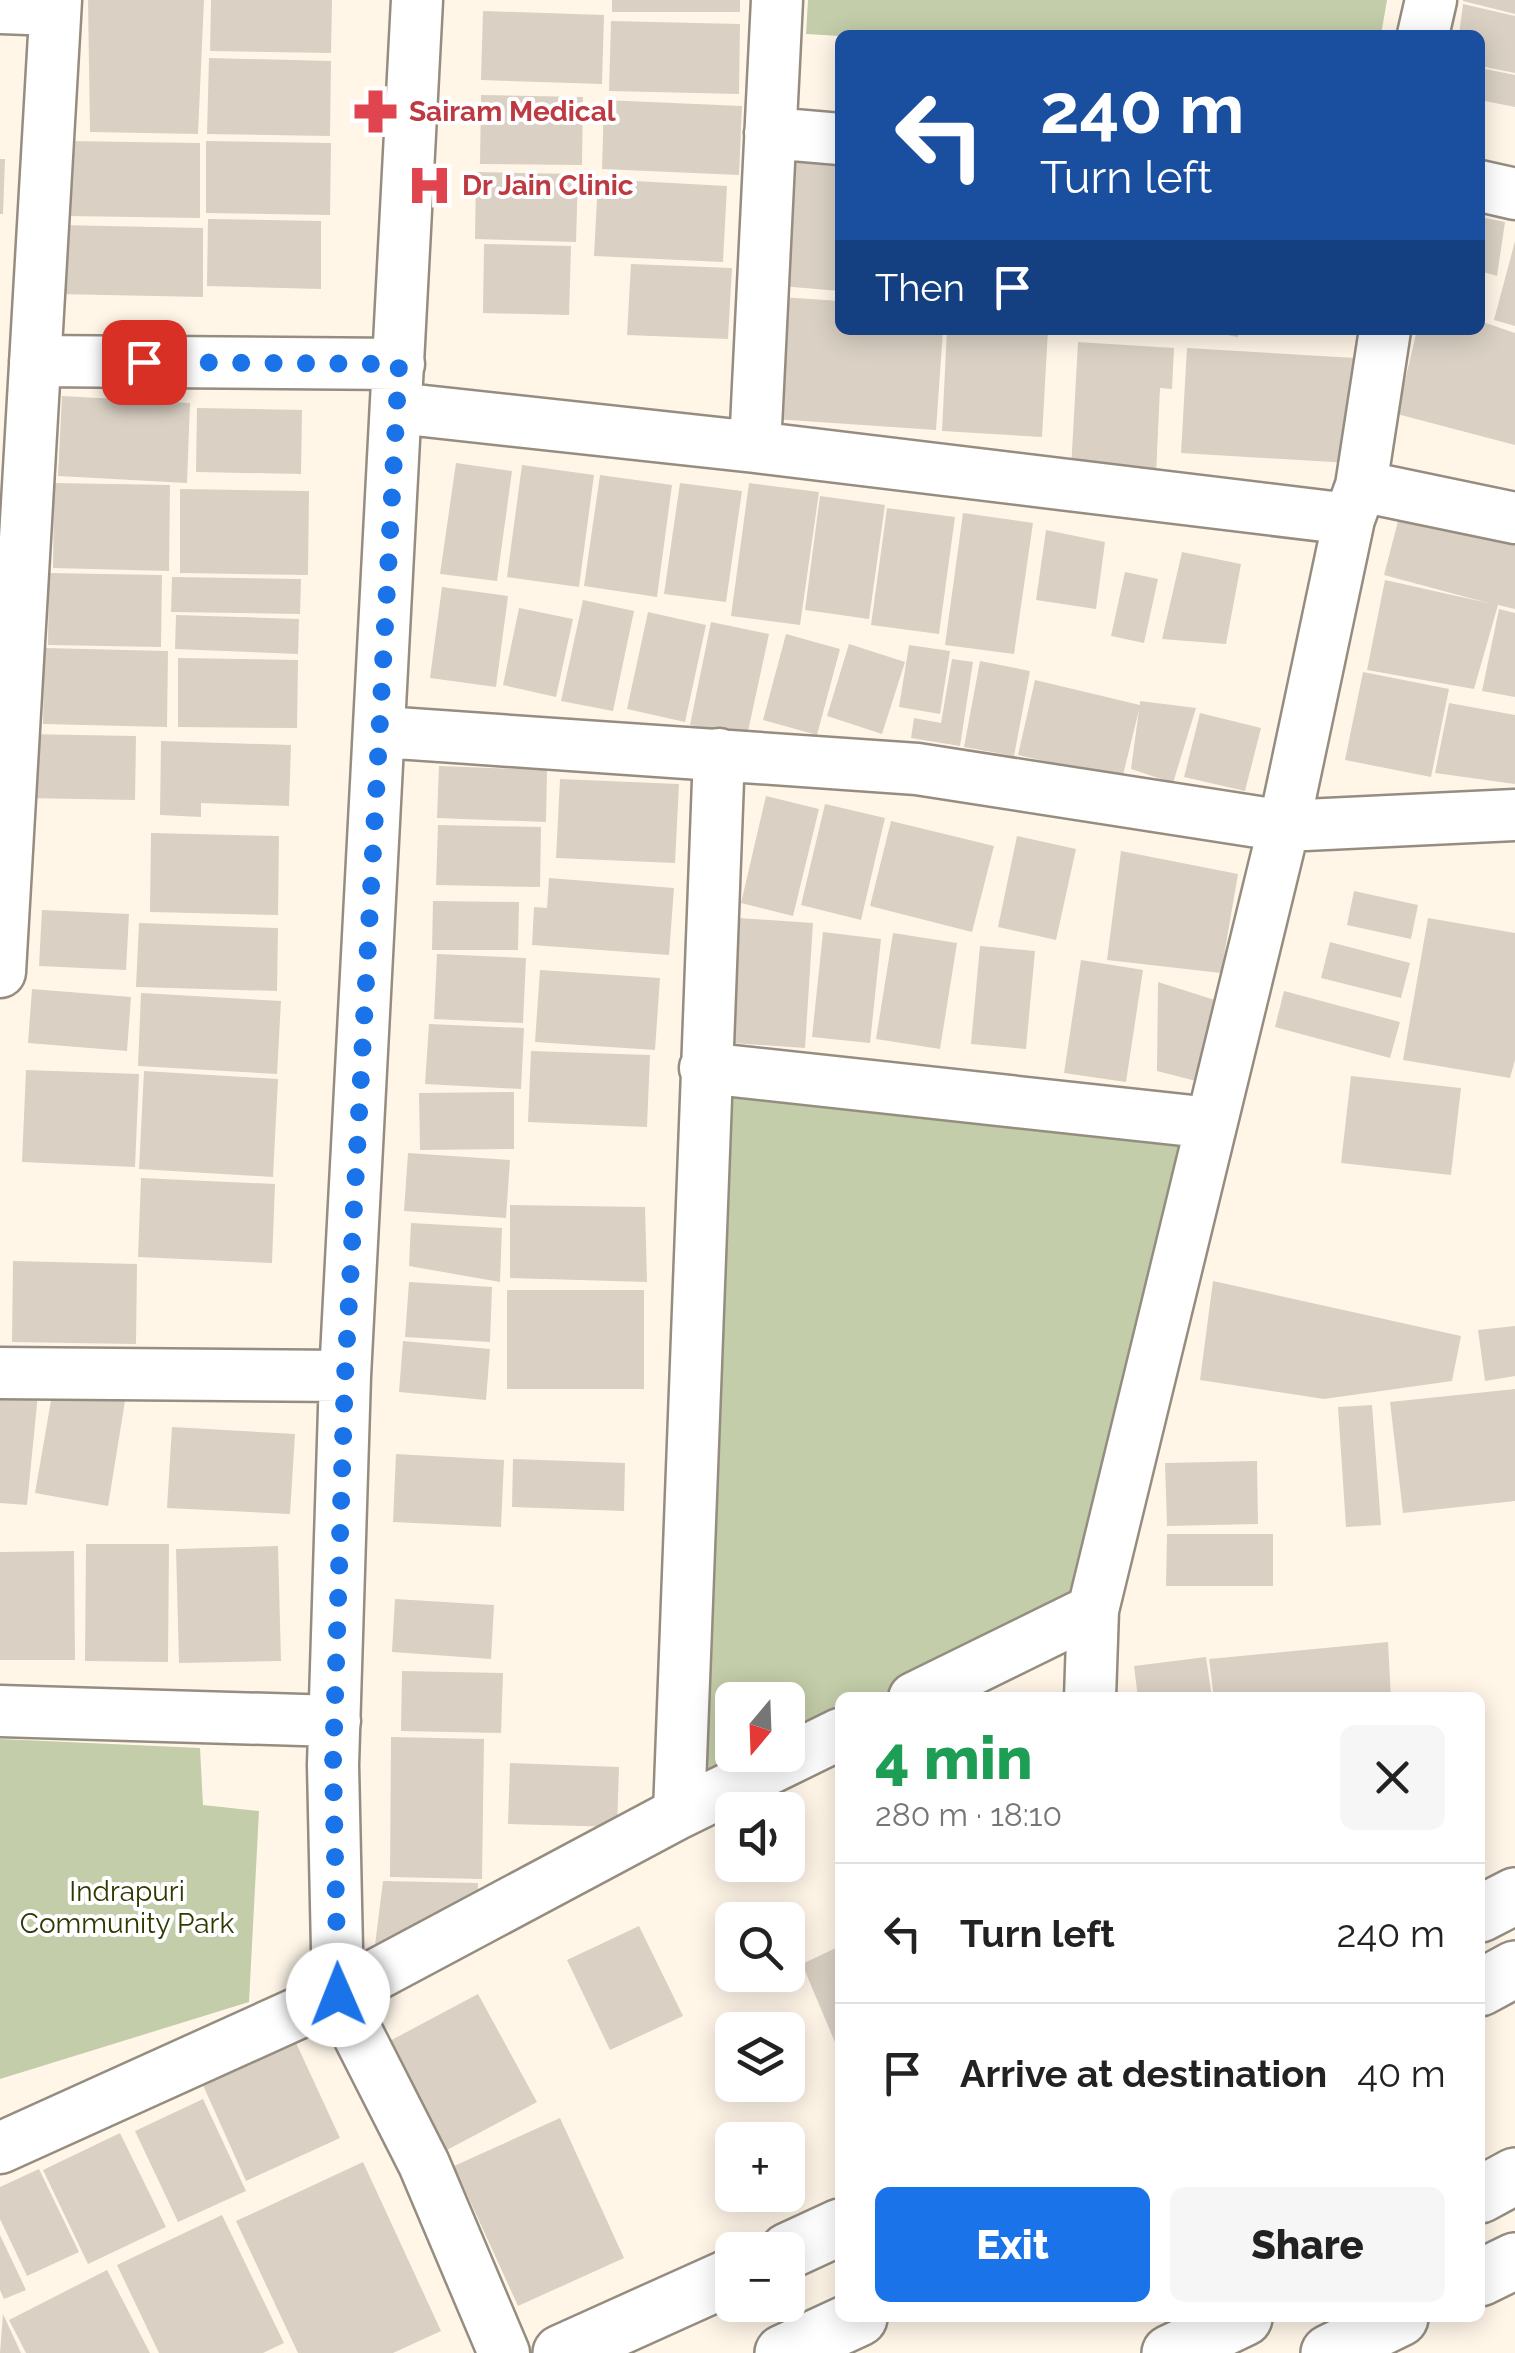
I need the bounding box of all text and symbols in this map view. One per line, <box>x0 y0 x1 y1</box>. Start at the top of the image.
text: 240 m <box>1040 67 1244 149</box>
icon: left <box>875 70 1005 200</box>
pharmacy icon: Sairam Medical <box>352 87 400 135</box>
place label: Sairam Medical <box>409 95 616 128</box>
text: Turn left <box>1040 151 1212 204</box>
hospital icon: Dr Jain Clinic <box>405 161 453 209</box>
place label: Dr Jain Clinic <box>462 169 634 202</box>
icon: arrive <box>985 260 1040 315</box>
text: Then <box>875 265 965 310</box>
pin <box>102 320 187 405</box>
icon: arrive <box>117 335 172 390</box>
north arrow <box>715 1682 805 1772</box>
map controls <box>715 1682 805 2322</box>
text: 4 min <box>875 1723 1033 1793</box>
button: close <box>1340 1725 1445 1830</box>
button: sound <box>715 1792 805 1882</box>
text: 280 m · 18:10 <box>875 1796 1062 1833</box>
park label: Indrapuri Community Park <box>20 1875 234 1940</box>
button: search <box>715 1902 805 1992</box>
icon: left <box>875 1906 930 1961</box>
text: Turn left <box>960 1911 1115 1956</box>
text: 240 m <box>1337 1911 1445 1956</box>
position arrow <box>286 1943 390 2047</box>
button: layers <box>715 2012 805 2102</box>
icon: arrive <box>875 2046 930 2101</box>
text: Arrive at destination <box>960 2051 1327 2096</box>
text: 40 m <box>1357 2051 1446 2096</box>
button: + <box>715 2122 805 2212</box>
button: Exit <box>875 2187 1150 2302</box>
button: Share <box>1170 2187 1445 2302</box>
button: − <box>715 2232 805 2322</box>

